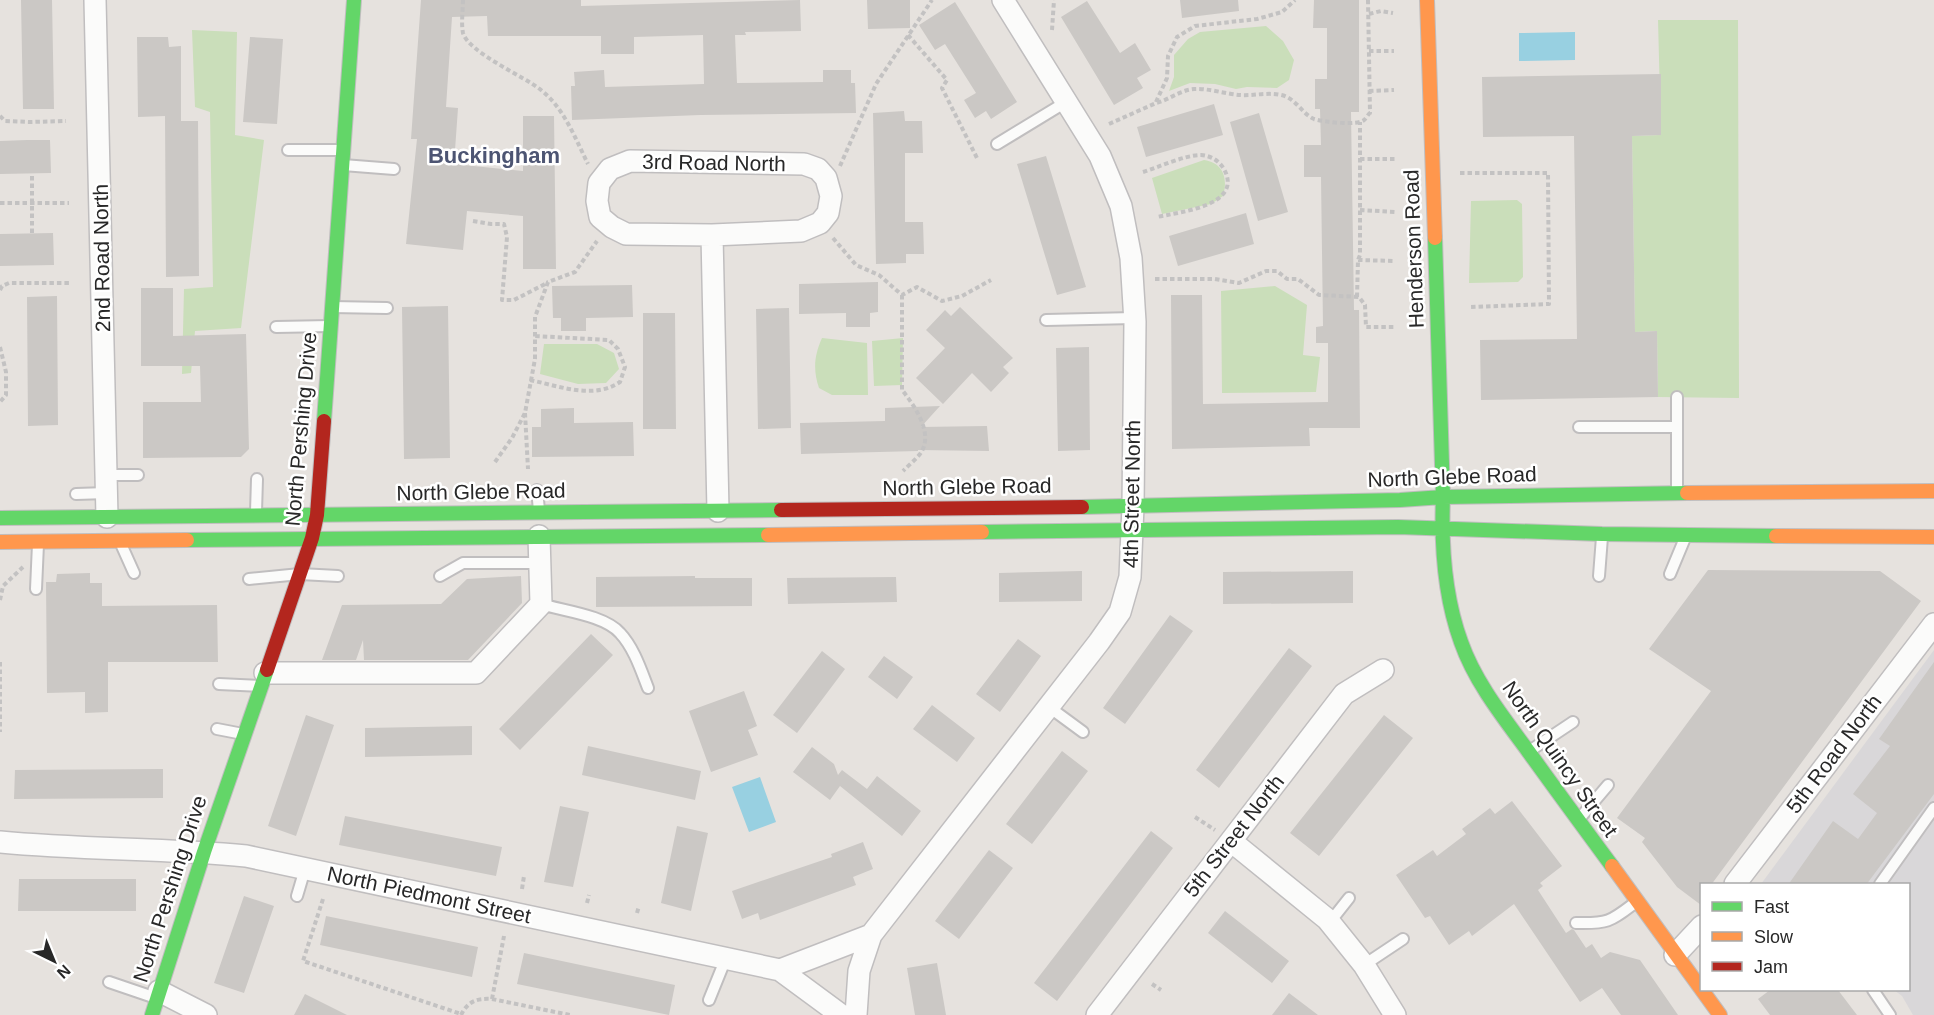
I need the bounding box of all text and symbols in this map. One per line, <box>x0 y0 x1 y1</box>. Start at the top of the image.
district label: Buckingham <box>428 143 560 168</box>
street label: 3rd Road North <box>642 150 786 175</box>
street label: Henderson Road <box>1399 169 1428 329</box>
street label: 2nd Road North <box>89 184 114 332</box>
street label: North Pershing Drive <box>281 331 320 527</box>
street label: 4th Street North <box>1119 420 1144 568</box>
street label: North Glebe Road <box>1367 462 1537 491</box>
street label: North Glebe Road <box>882 474 1052 499</box>
street label: North Glebe Road <box>396 479 566 504</box>
street label: North Quincy Street <box>1498 677 1623 841</box>
street label: 5th Road North <box>1782 690 1886 817</box>
street label: 5th Street North <box>1179 770 1288 901</box>
street label: North Pershing Drive <box>128 793 211 985</box>
street label: North Piedmont Street <box>325 862 533 927</box>
legend <box>1700 883 1910 991</box>
text: Fast <box>1754 897 1789 917</box>
text: Slow <box>1754 927 1794 947</box>
north arrow <box>24 931 84 991</box>
text: Jam <box>1754 957 1788 977</box>
text: N <box>54 961 74 982</box>

